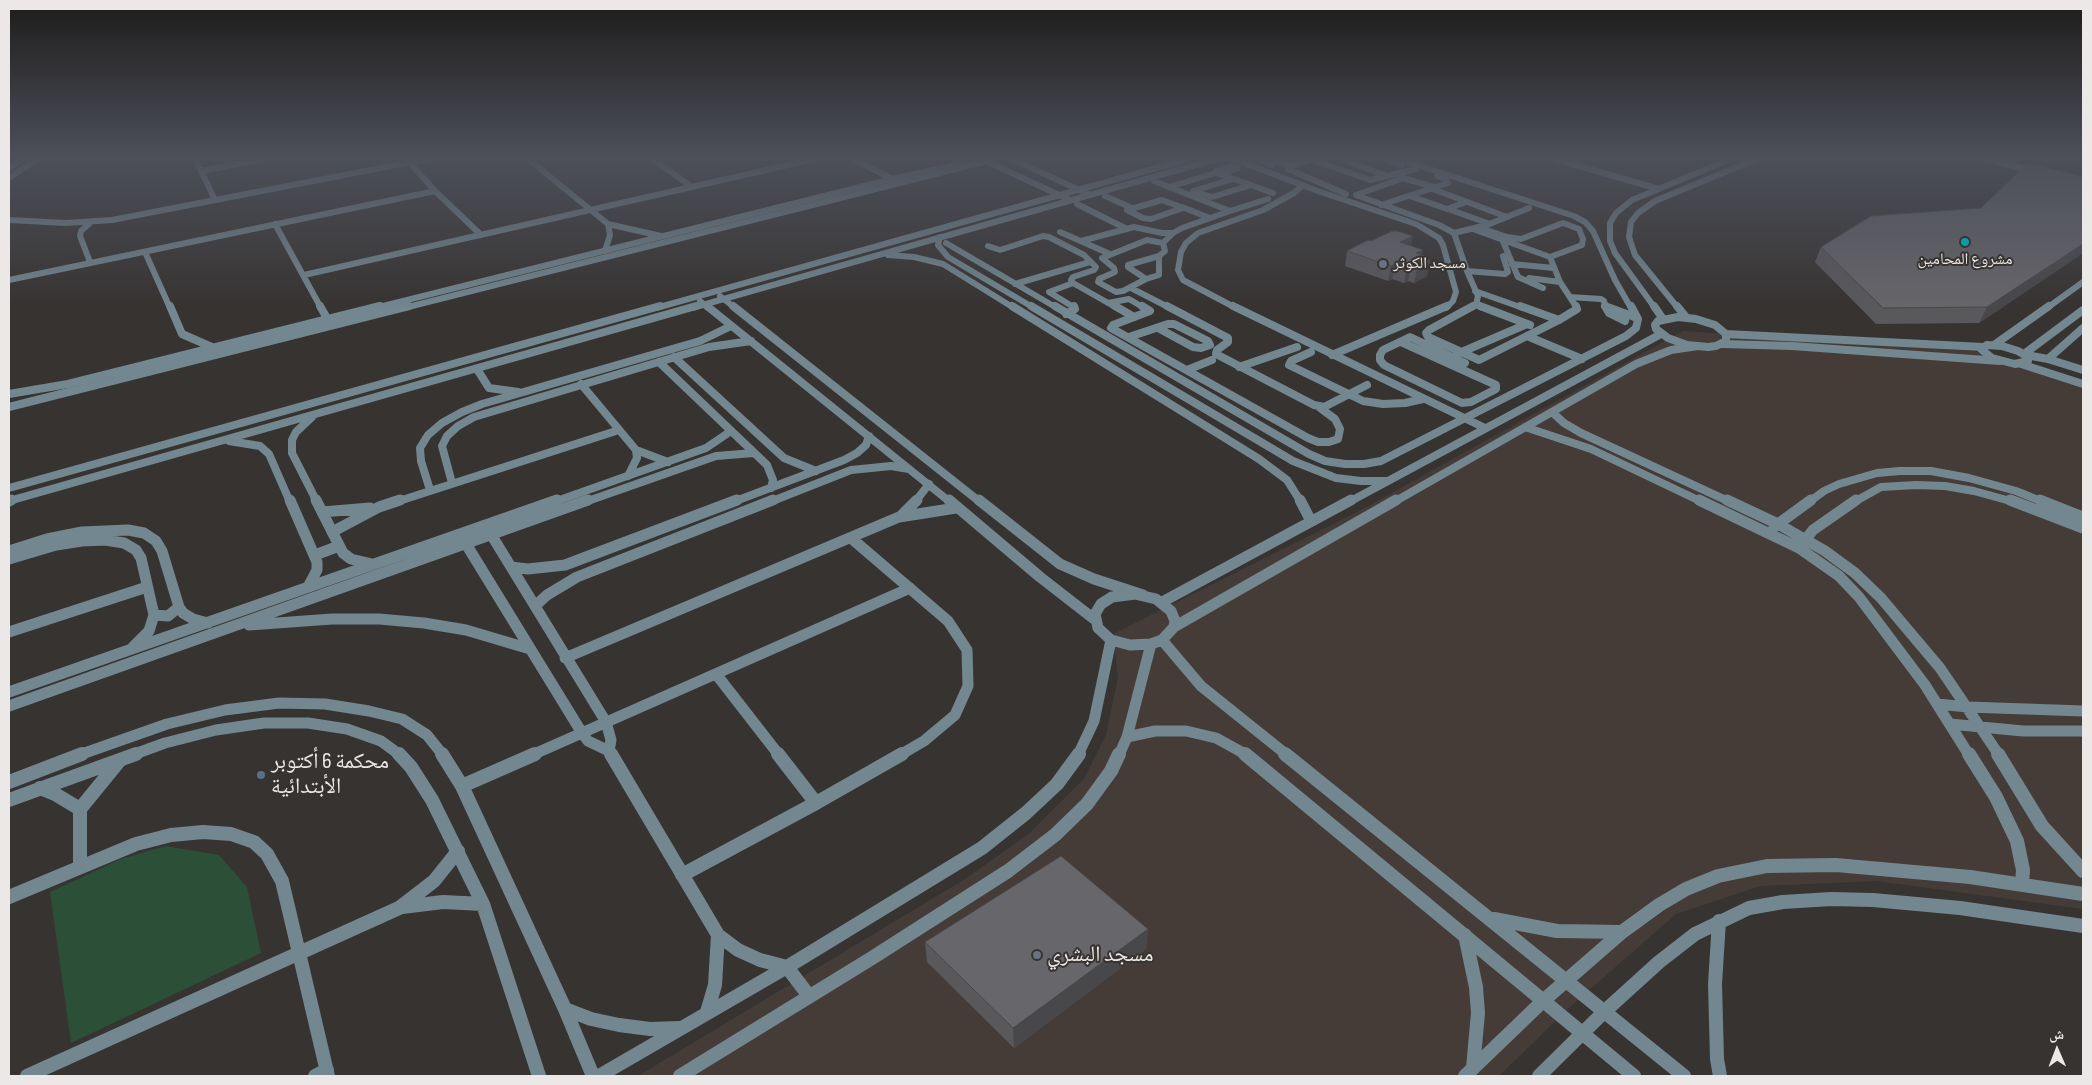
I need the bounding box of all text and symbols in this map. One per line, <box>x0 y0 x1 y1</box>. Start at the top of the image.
marker: مشروع المحامين <box>1959 236 1971 248</box>
place label: مشروع المحامين <box>1918 250 2012 270</box>
place label: مسجد الكوثر <box>1393 254 1466 274</box>
marker: مسجد الكوثر <box>1377 258 1389 270</box>
place label: محكمة 6 أكتوبر الأبتدائية <box>271 749 389 800</box>
marker: محكمة 6 أكتوبر الأبتدائية <box>255 769 267 781</box>
place label: مسجد البشري <box>1047 942 1154 968</box>
marker: مسجد البشري <box>1031 949 1043 961</box>
north arrow <box>2032 1025 2082 1075</box>
text: ش <box>2049 1026 2064 1043</box>

